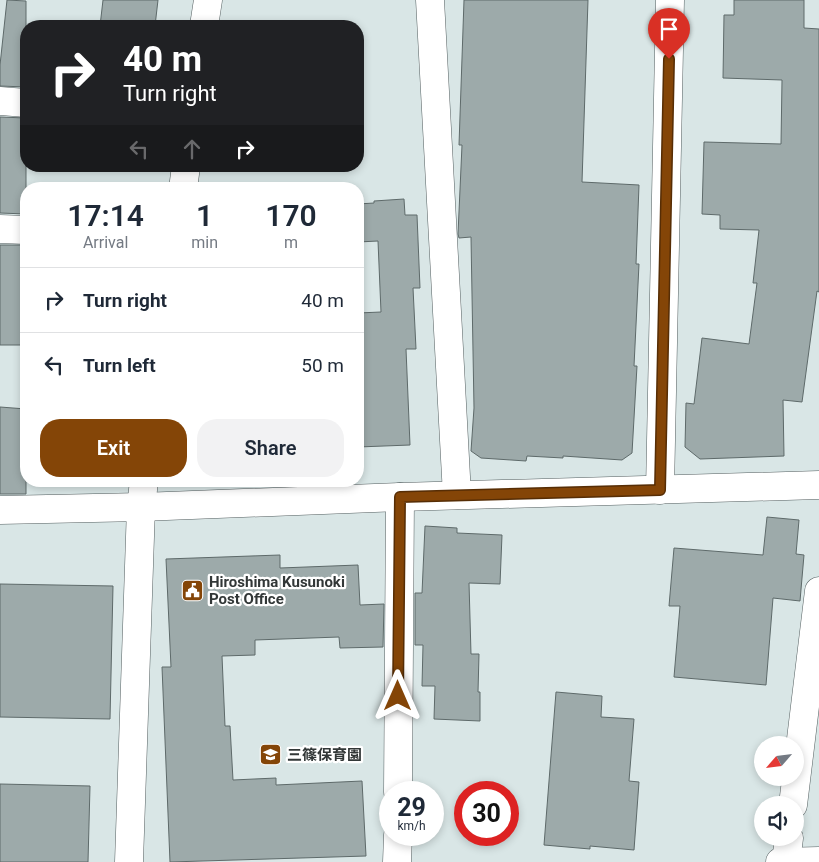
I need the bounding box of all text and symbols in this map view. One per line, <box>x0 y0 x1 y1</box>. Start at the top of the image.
pin <box>648 8 690 59</box>
icon: arrive <box>655 15 683 43</box>
text: 40 m <box>123 39 202 80</box>
icon: right <box>40 40 105 105</box>
text: Turn right <box>123 81 217 106</box>
icon: left <box>125 135 153 163</box>
icon: ahead <box>178 135 206 163</box>
icon: right <box>231 135 259 163</box>
text: 17:14 <box>67 198 144 233</box>
text: 1 <box>196 198 213 233</box>
text: 170 <box>265 198 317 233</box>
text: Arrival <box>83 233 128 252</box>
text: min <box>191 233 218 252</box>
text: m <box>284 233 298 252</box>
icon: right <box>40 286 68 314</box>
text: Turn right <box>83 289 167 312</box>
text: 40 m <box>301 289 344 312</box>
icon: left <box>40 351 68 379</box>
text: Turn left <box>83 354 156 377</box>
text: 50 m <box>301 354 344 377</box>
button: Exit <box>40 419 187 477</box>
button: Share <box>197 419 344 477</box>
place label: Hiroshima Kusunoki Post Office <box>209 573 345 608</box>
public building icon: Hiroshima Kusunoki Post Office <box>181 579 205 603</box>
position arrow <box>371 669 423 721</box>
north arrow <box>754 736 804 786</box>
map controls <box>754 736 804 846</box>
school or university icon: 三篠保育園 <box>259 743 283 767</box>
place label: 三篠保育園 <box>287 746 362 764</box>
speed limit sign: 30 <box>454 781 519 846</box>
text: 29 <box>397 793 426 822</box>
button: sound <box>754 796 804 846</box>
text: km/h <box>397 819 426 833</box>

